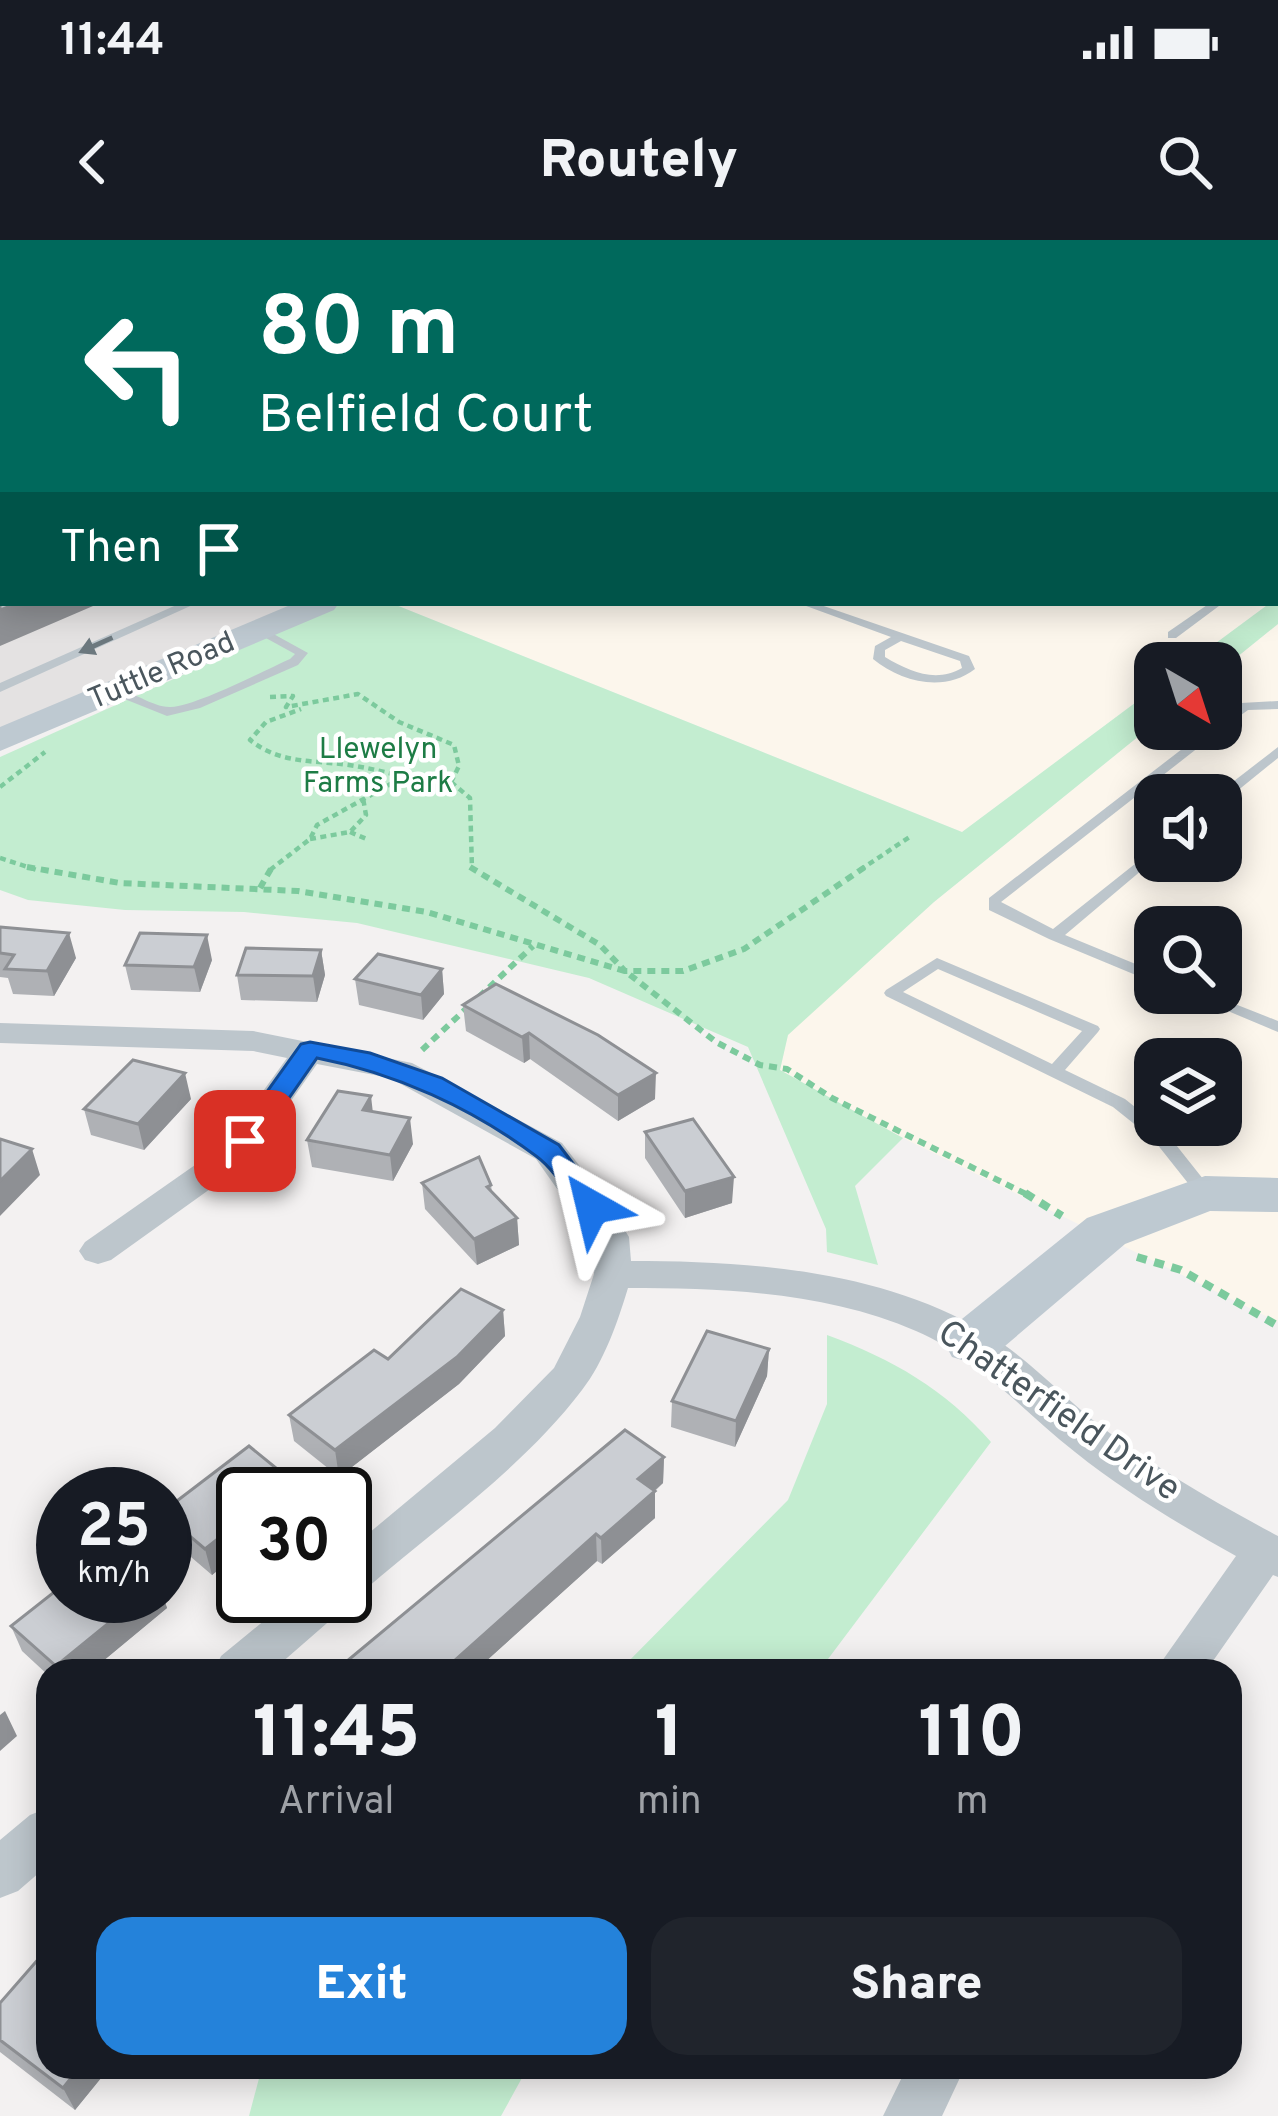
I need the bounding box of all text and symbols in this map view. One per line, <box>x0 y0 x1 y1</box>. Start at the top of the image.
text: 11:44 <box>60 14 165 71</box>
text: Routely <box>540 128 738 197</box>
icon: back <box>60 129 126 195</box>
icon: search <box>1152 129 1218 195</box>
text: 80 m <box>258 279 459 385</box>
icon: left <box>60 288 216 444</box>
text: Belfield Court <box>258 383 593 452</box>
icon: arrive <box>186 516 252 582</box>
text: Then <box>60 521 162 578</box>
street label: Tuttle Road <box>83 625 241 719</box>
one-way arrow <box>78 636 113 656</box>
north arrow <box>1134 642 1242 750</box>
map controls <box>1134 642 1242 1146</box>
park label: Llewelyn Farms Park <box>303 732 453 803</box>
button: sound <box>1134 774 1242 882</box>
button: search <box>1134 906 1242 1014</box>
button: layers <box>1134 1038 1242 1146</box>
pin <box>194 1090 296 1192</box>
icon: arrive <box>212 1108 278 1174</box>
position arrow <box>529 1144 655 1270</box>
street label: Chatterfield Drive <box>928 1311 1188 1513</box>
speed limit sign: 30 <box>216 1467 372 1623</box>
text: 25 <box>77 1492 151 1568</box>
text: km/h <box>78 1556 150 1593</box>
text: 11:45 <box>253 1691 420 1783</box>
text: 1 <box>655 1691 684 1783</box>
text: 110 <box>919 1691 1025 1783</box>
text: Arrival <box>278 1779 395 1828</box>
text: min <box>637 1779 702 1828</box>
text: m <box>955 1779 988 1828</box>
button: Exit <box>96 1917 627 2055</box>
button: Share <box>651 1917 1182 2055</box>

